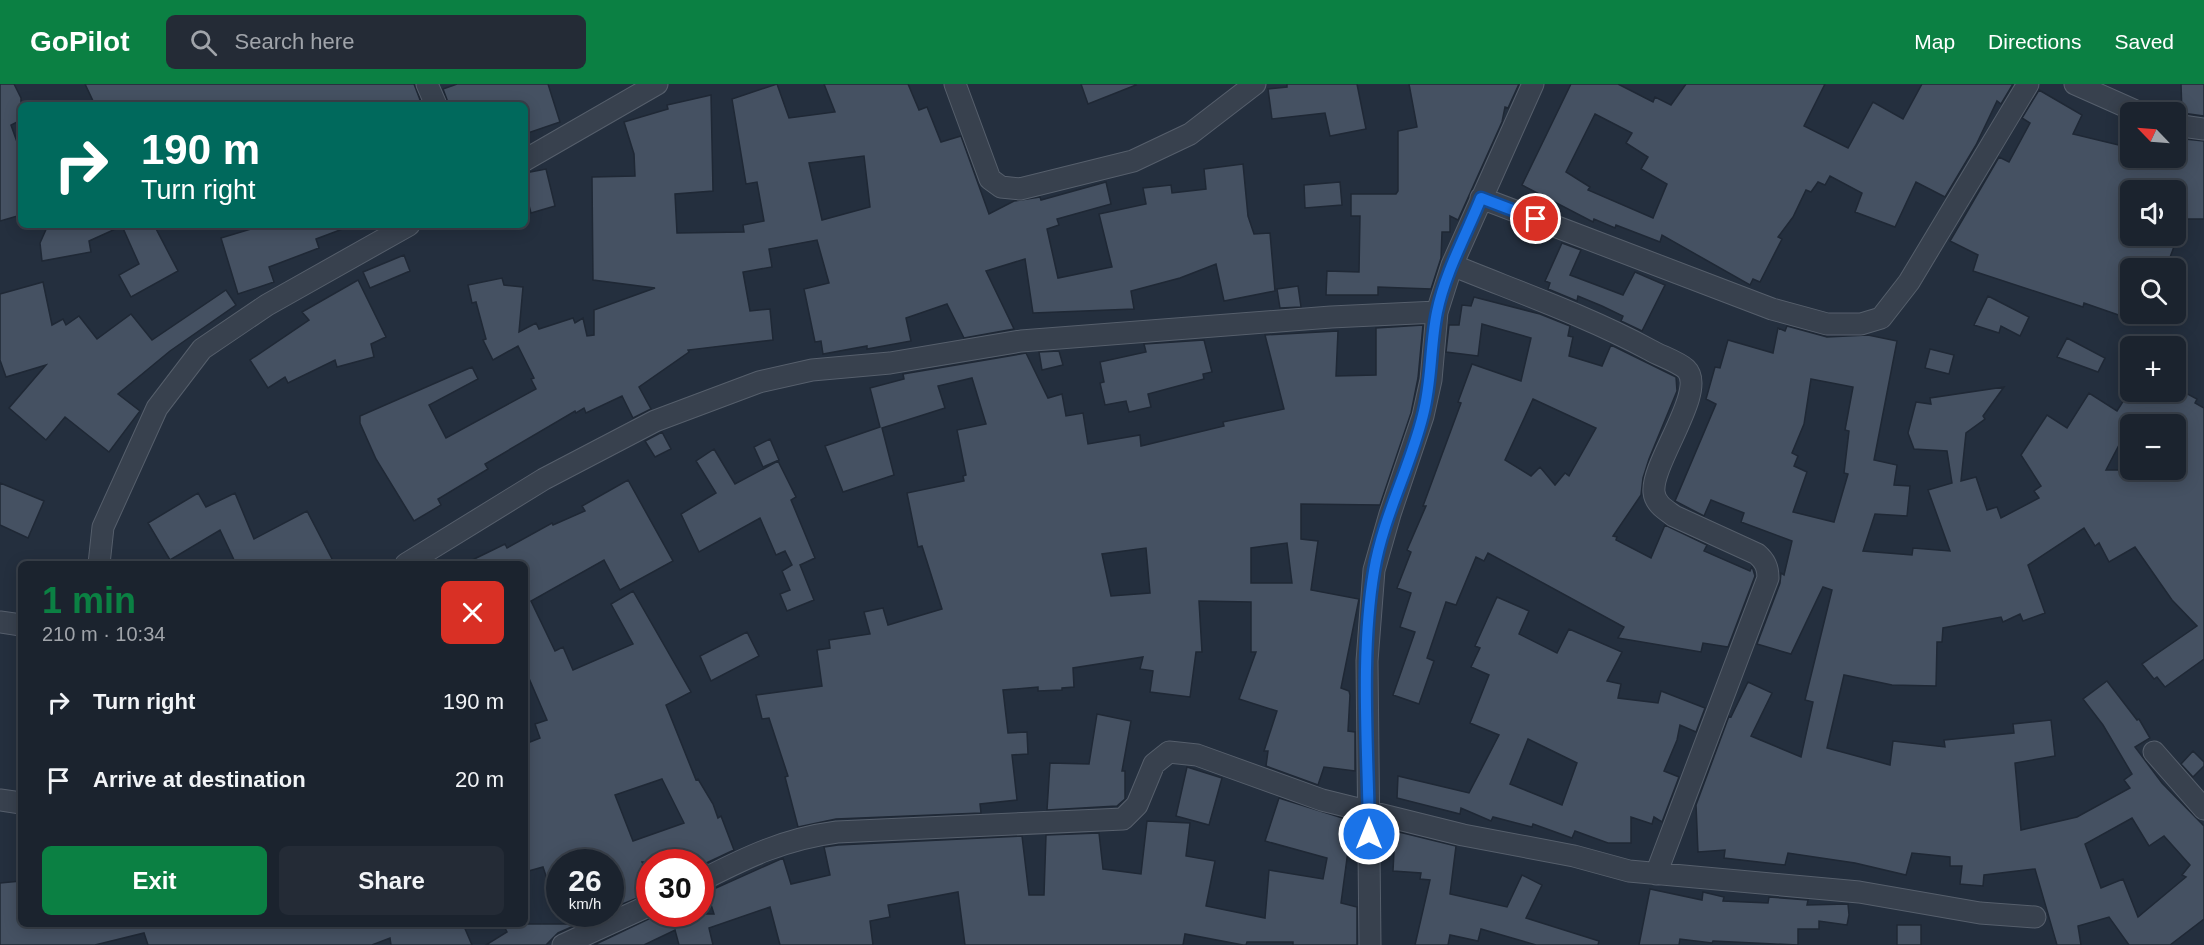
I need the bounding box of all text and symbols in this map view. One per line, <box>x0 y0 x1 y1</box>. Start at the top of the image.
search box <box>166 15 586 69</box>
text: GoPilot <box>30 26 130 57</box>
icon: search <box>187 26 220 59</box>
text: Search here <box>235 29 354 54</box>
text: Map <box>1914 30 1955 53</box>
text: Directions <box>1988 30 2081 53</box>
text: Saved <box>2114 30 2174 53</box>
north arrow <box>2120 102 2186 168</box>
map controls <box>2120 102 2186 480</box>
icon: right <box>42 126 120 204</box>
text: 190 m <box>141 126 260 173</box>
text: Turn right <box>141 175 256 205</box>
button: sound <box>2120 180 2186 246</box>
pin <box>1510 193 1561 244</box>
icon: arrive <box>1519 202 1552 235</box>
button: search <box>2120 258 2186 324</box>
button: + <box>2120 336 2186 402</box>
button: − <box>2120 414 2186 480</box>
text: 1 min <box>42 580 136 621</box>
button: close <box>441 581 504 644</box>
text: 210 m · 10:34 <box>42 623 165 645</box>
icon: right <box>42 686 75 719</box>
text: Turn right <box>93 689 195 714</box>
text: 190 m <box>443 689 504 714</box>
icon: arrive <box>42 764 75 797</box>
text: Arrive at destination <box>93 767 306 792</box>
text: 20 m <box>455 767 504 792</box>
position arrow <box>1337 802 1401 866</box>
button: Exit <box>42 846 267 915</box>
button: Share <box>279 846 504 915</box>
speed limit sign: 30 <box>636 849 714 927</box>
text: 26 <box>568 864 602 897</box>
text: km/h <box>569 895 601 912</box>

